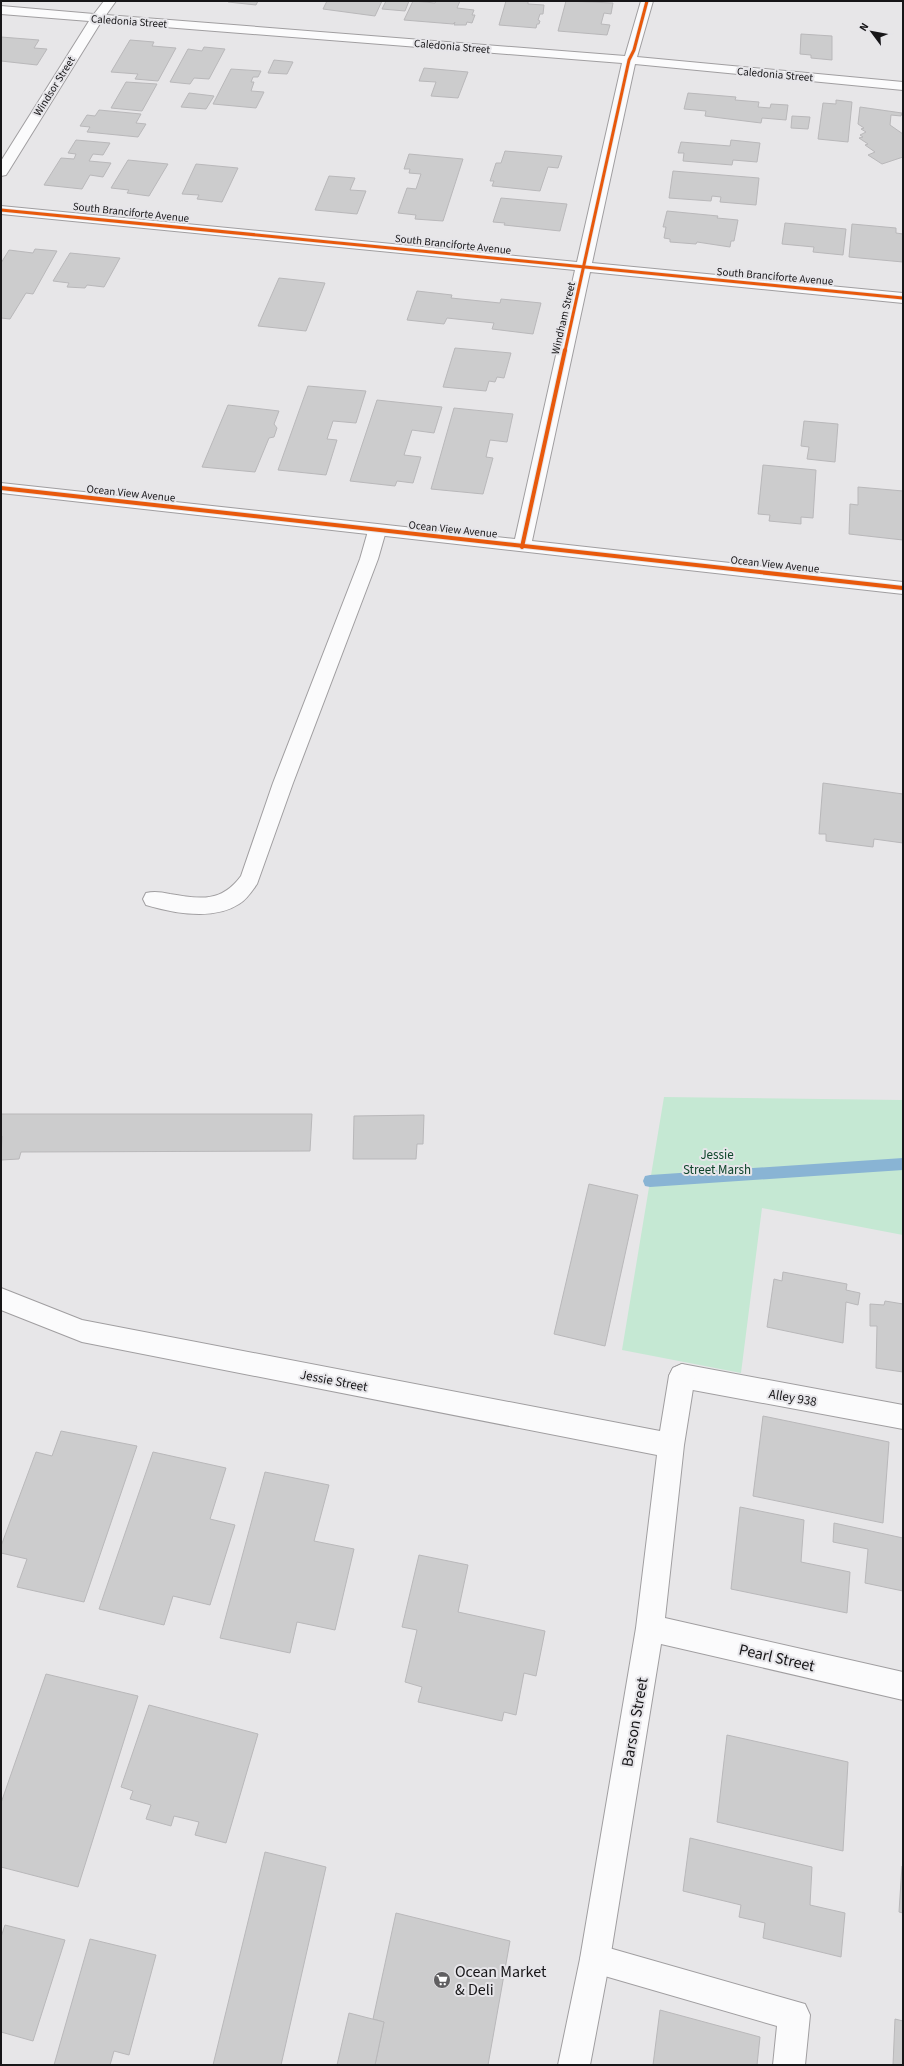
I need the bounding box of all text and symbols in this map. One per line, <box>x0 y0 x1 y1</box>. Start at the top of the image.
street label: Caledonia Street <box>90 11 168 32</box>
north arrow <box>852 12 892 52</box>
text: N <box>856 20 872 34</box>
street label: Caledonia Street <box>413 36 491 57</box>
street label: Windsor Street <box>30 53 79 119</box>
street label: Caledonia Street <box>736 64 814 85</box>
street label: South Branciforte Avenue <box>72 199 190 226</box>
street label: South Branciforte Avenue <box>394 231 512 258</box>
street label: South Branciforte Avenue <box>716 264 834 289</box>
street label: Windham Street <box>548 280 579 356</box>
street label: Ocean View Avenue <box>86 481 177 506</box>
street label: Ocean View Avenue <box>408 517 499 542</box>
street label: Ocean View Avenue <box>730 552 821 577</box>
park label: Jessie Street Marsh <box>683 1146 751 1179</box>
street label: Jessie Street <box>299 1366 370 1396</box>
street label: Alley 938 <box>767 1385 818 1411</box>
street label: Pearl Street <box>737 1639 818 1678</box>
street label: Barson Street <box>616 1675 654 1769</box>
place label: Ocean Market & Deli <box>455 1961 547 2001</box>
supermarket icon: Ocean Market & Deli <box>432 1970 452 1990</box>

